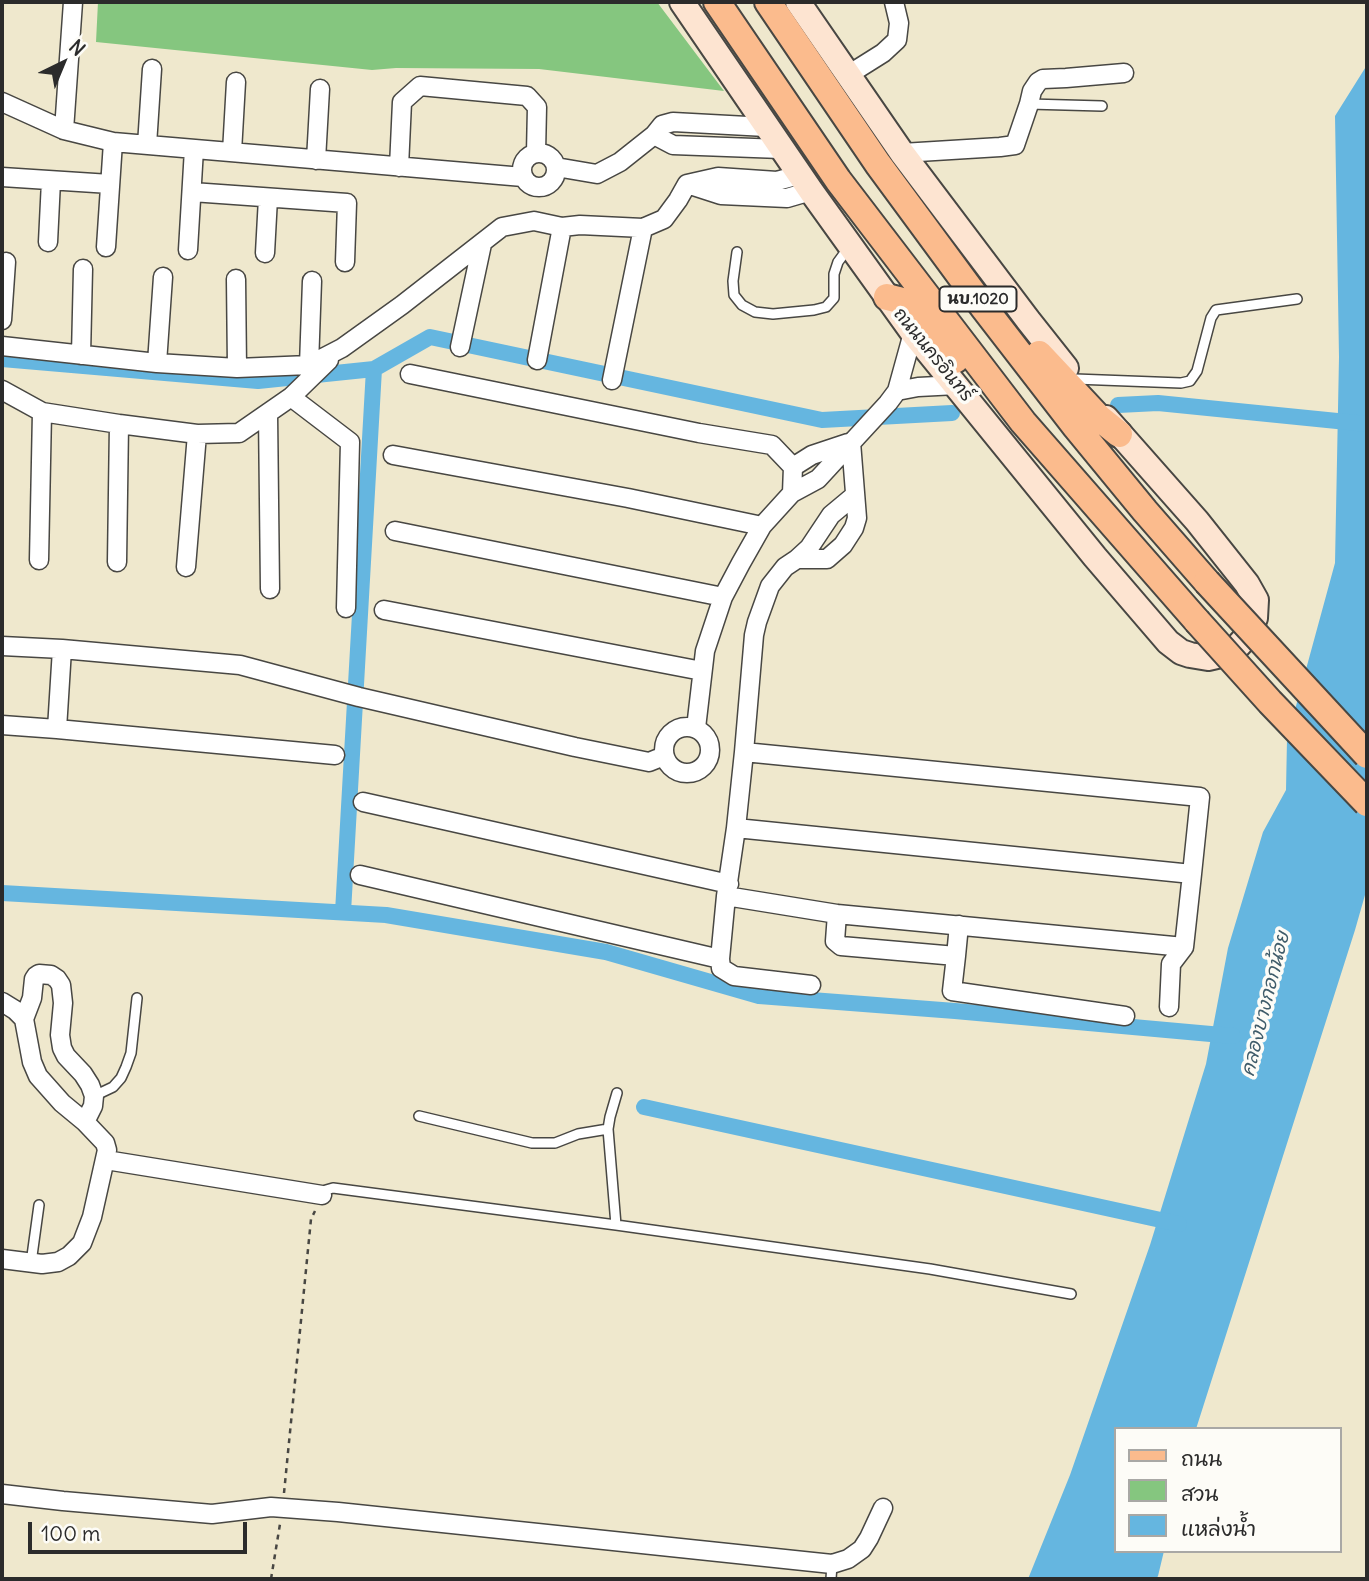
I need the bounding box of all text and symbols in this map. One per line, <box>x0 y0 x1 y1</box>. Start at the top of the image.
north arrow <box>28 28 98 98</box>
text: N <box>64 34 90 61</box>
road number: นบ.1020 <box>940 286 1016 312</box>
street label: ถนนนครอินทร์ <box>889 304 977 406</box>
water label: คลองบางกอกน้อย <box>1237 929 1295 1079</box>
legend <box>1114 1427 1341 1553</box>
text: ถนน <box>1181 1445 1222 1472</box>
text: สวน <box>1181 1480 1218 1507</box>
scale bar <box>32 1508 250 1552</box>
text: แหล่งน้ำ <box>1181 1515 1256 1542</box>
text: 100 m <box>41 1520 100 1547</box>

